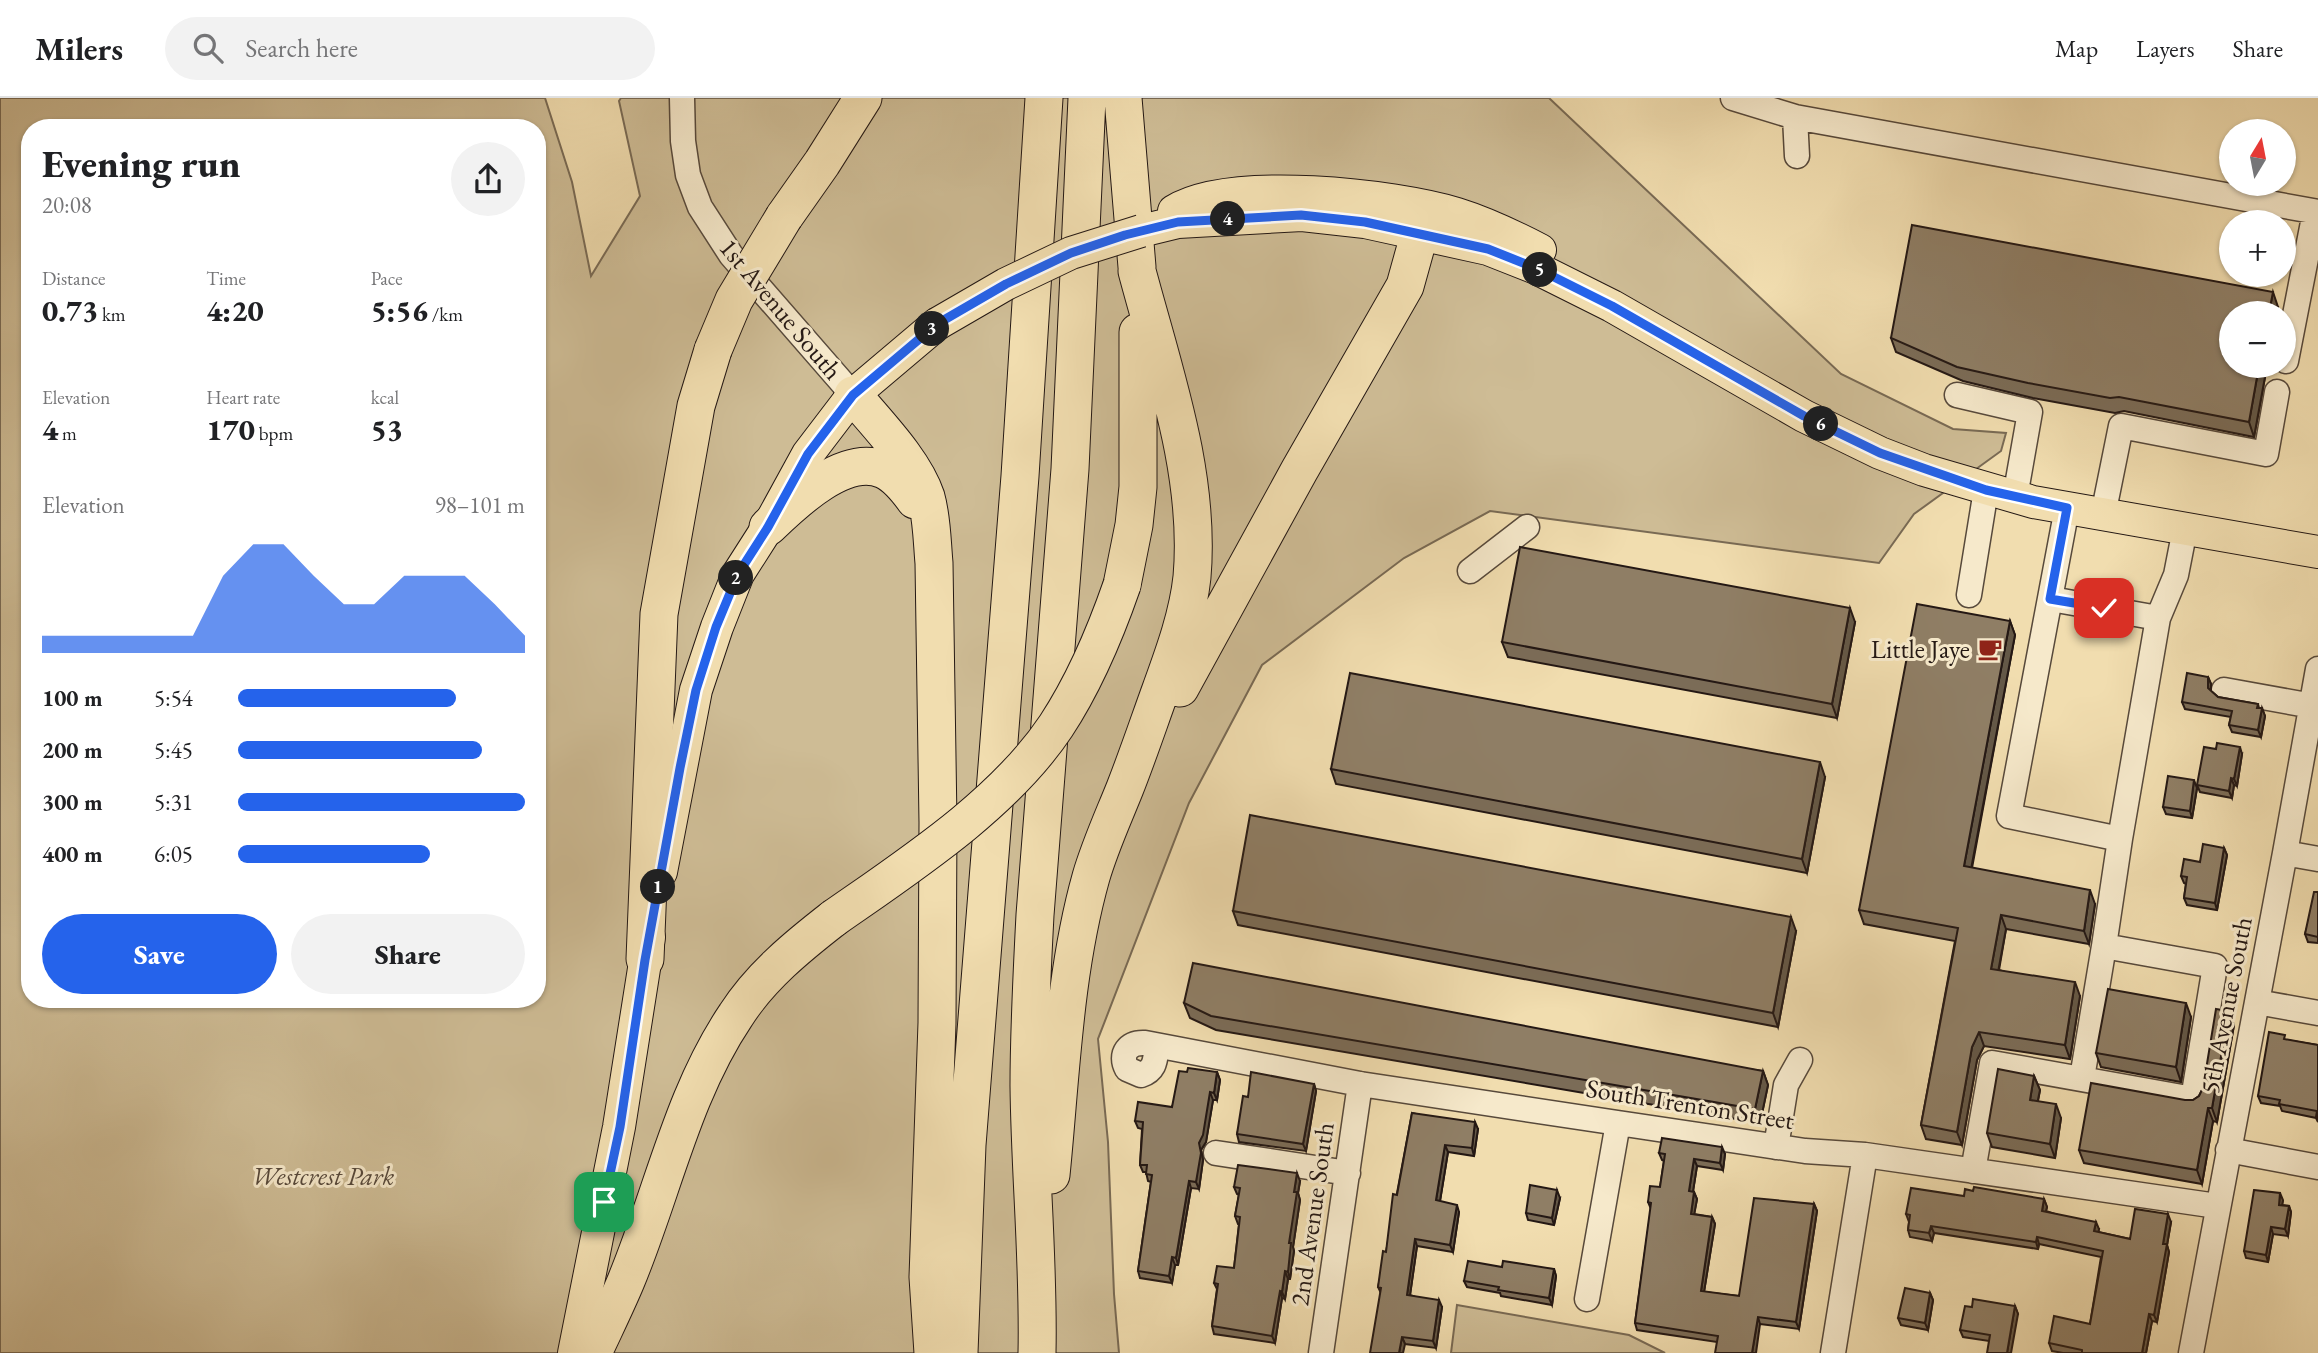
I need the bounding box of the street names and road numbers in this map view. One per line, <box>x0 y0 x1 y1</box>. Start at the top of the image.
street label: 1st Avenue South <box>712 231 850 387</box>
street label: 5th Avenue South <box>2192 914 2260 1096</box>
street label: South Trenton Street <box>1584 1071 1796 1137</box>
street label: 2nd Avenue South <box>1282 1120 1342 1308</box>

